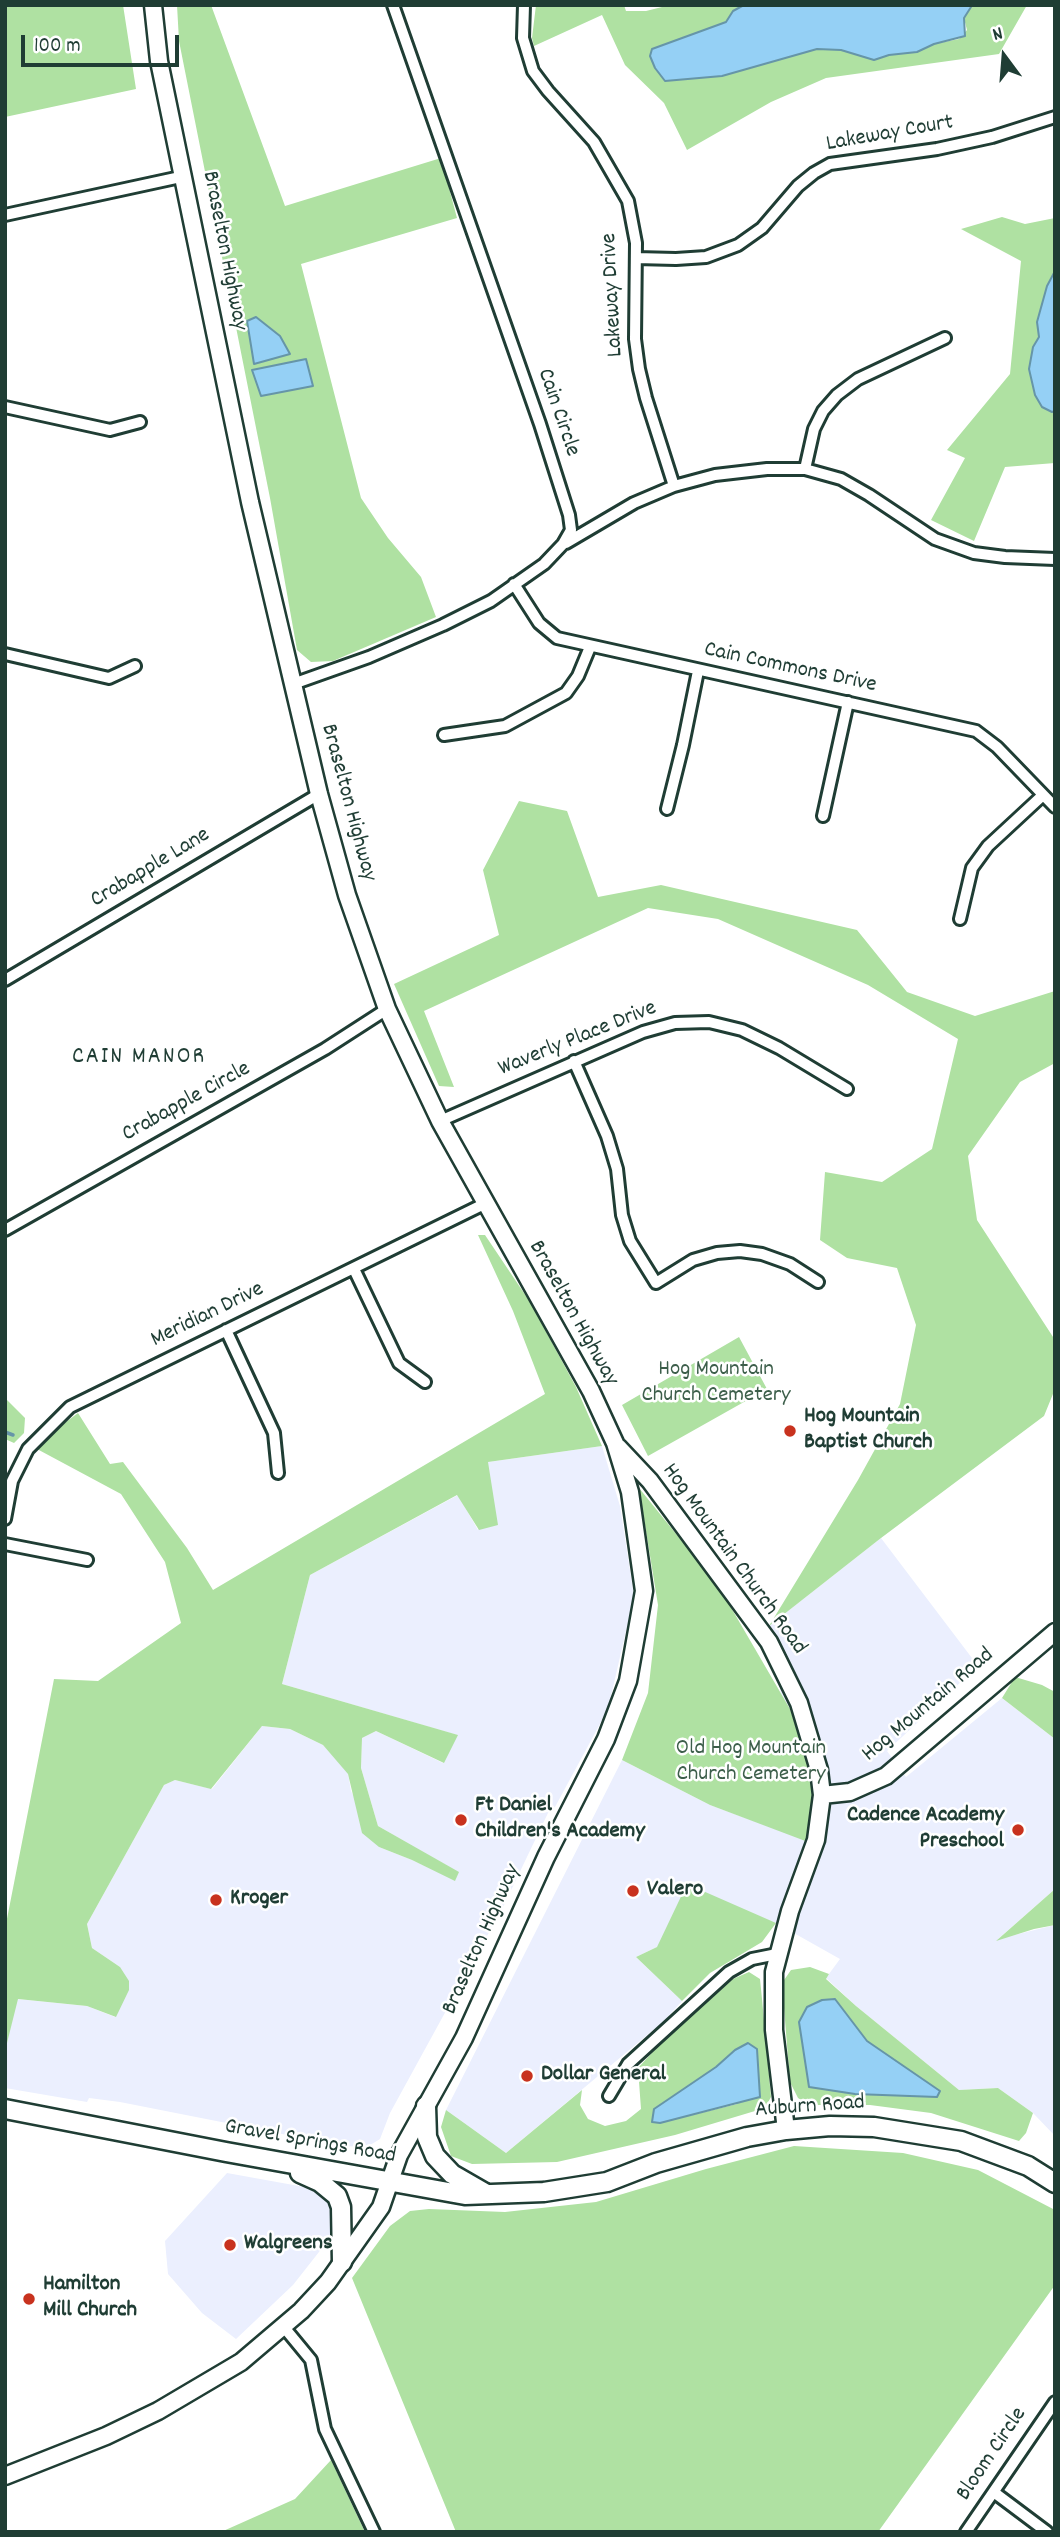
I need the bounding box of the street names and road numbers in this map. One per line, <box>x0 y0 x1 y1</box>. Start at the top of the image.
street label: Lakeway Court <box>824 110 956 160</box>
street label: Braselton Highway <box>194 169 252 333</box>
street label: Lakeway Drive <box>597 232 631 358</box>
street label: Cain Circle <box>529 365 585 461</box>
street label: Cain Commons Drive <box>701 637 879 701</box>
street label: Braselton Highway <box>313 721 381 885</box>
street label: Crabapple Lane <box>86 823 216 915</box>
street label: Waverly Place Drive <box>495 996 661 1084</box>
street label: Crabapple Circle <box>118 1056 256 1150</box>
street label: Braselton Highway <box>521 1237 623 1391</box>
street label: Meridian Drive <box>147 1277 269 1355</box>
street label: Hog Mountain Church Road <box>654 1459 812 1661</box>
street label: Hog Mountain Road <box>857 1643 1001 1769</box>
street label: Braselton Highway <box>438 1861 528 2019</box>
street label: Auburn Road <box>754 2090 866 2126</box>
street label: Gravel Springs Road <box>222 2114 398 2172</box>
street label: Bloom Circle <box>952 2403 1034 2507</box>

